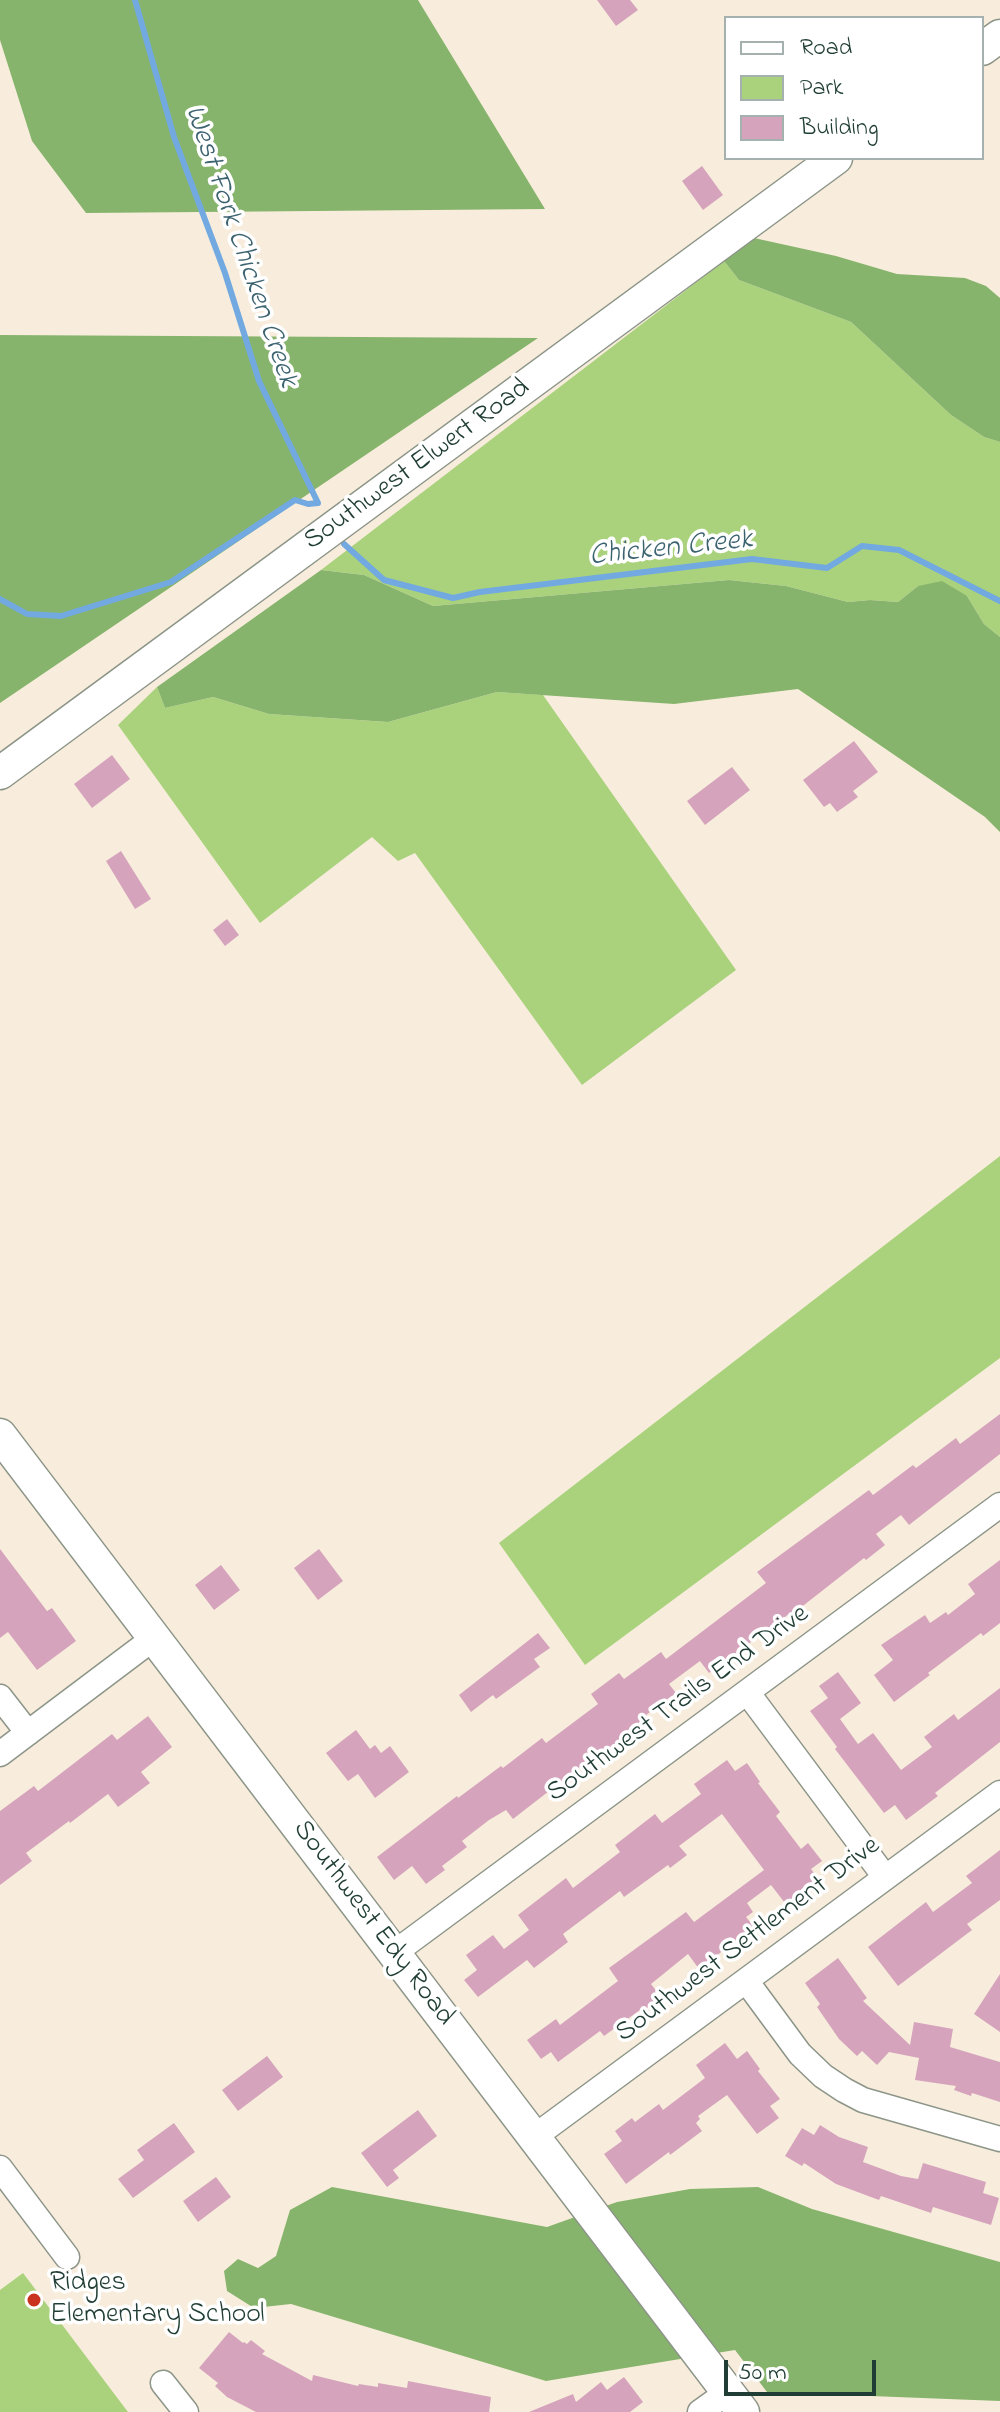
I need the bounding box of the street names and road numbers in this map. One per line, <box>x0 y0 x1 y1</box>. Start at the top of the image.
street label: Southwest Elwert Road <box>298 373 538 559</box>
street label: Southwest Trails End Drive <box>541 1599 817 1811</box>
street label: Southwest Edy Road <box>284 1814 460 2034</box>
street label: Southwest Settlement Drive <box>610 1831 888 2051</box>

